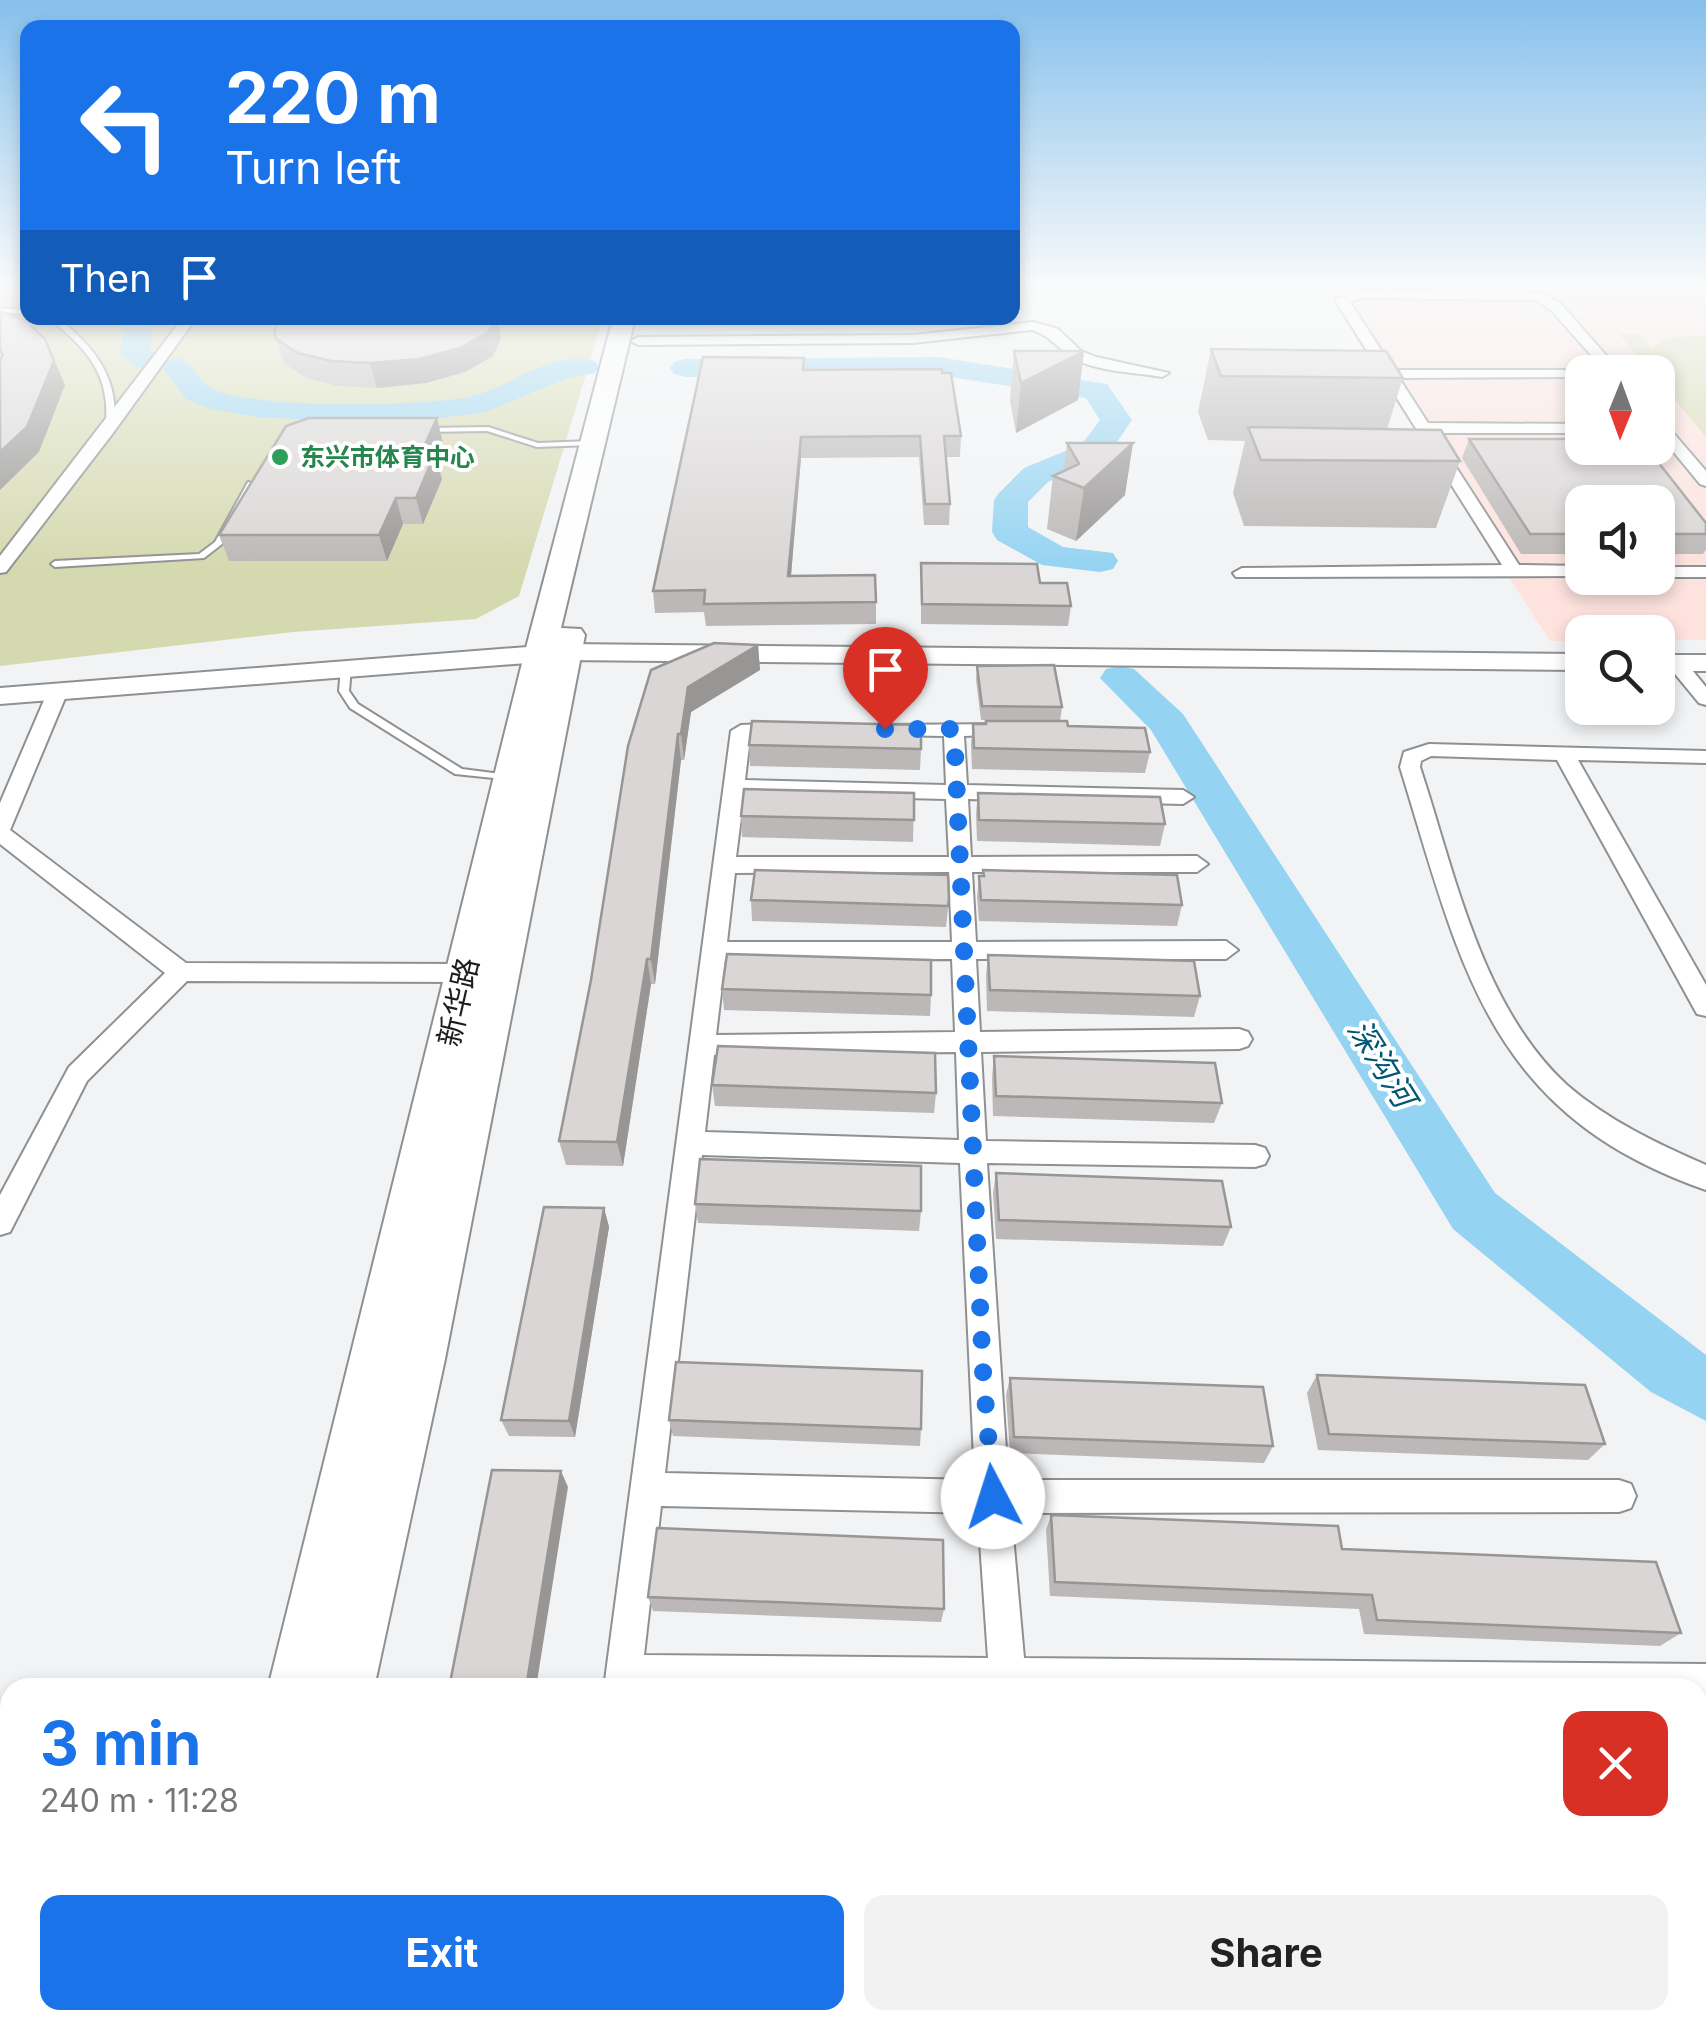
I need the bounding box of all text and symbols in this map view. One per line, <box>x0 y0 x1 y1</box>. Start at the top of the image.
text: 220 m <box>225 55 441 140</box>
icon: left <box>60 60 190 190</box>
text: Turn left <box>225 140 401 195</box>
icon: arrive <box>172 250 227 305</box>
text: Then <box>60 255 152 301</box>
north arrow <box>1565 355 1675 465</box>
map controls <box>1565 355 1675 725</box>
place label: 东兴市体育中心 <box>300 442 475 472</box>
marker: 东兴市体育中心 <box>269 446 291 468</box>
button: sound <box>1565 485 1675 595</box>
button: search <box>1565 615 1675 725</box>
pin <box>843 627 928 730</box>
icon: arrive <box>858 642 913 697</box>
street label: 新华路 <box>430 954 486 1050</box>
water label: 深沟河 <box>1340 1012 1427 1119</box>
position arrow <box>941 1445 1045 1549</box>
text: 3 min <box>40 1707 201 1779</box>
button: close <box>1563 1711 1668 1816</box>
text: 240 m · 11:28 <box>40 1781 239 1820</box>
button: Exit <box>40 1895 844 2010</box>
button: Share <box>864 1895 1668 2010</box>

